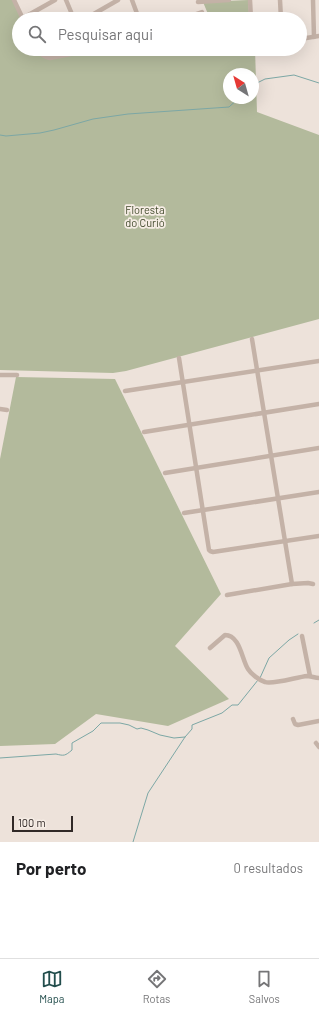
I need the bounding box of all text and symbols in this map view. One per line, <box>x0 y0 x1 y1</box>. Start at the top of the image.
search box <box>12 12 307 56</box>
icon: search <box>26 23 48 45</box>
text: Pesquisar aqui <box>58 25 153 43</box>
north arrow <box>223 68 259 104</box>
park label: Floresta do Curió <box>125 203 165 229</box>
scale bar <box>12 814 73 833</box>
text: 100 m <box>18 816 46 829</box>
text: Por perto <box>16 858 86 878</box>
text: 0 resultados <box>234 860 303 876</box>
tab: Mapa <box>39 968 64 1005</box>
tab: Rotas <box>143 968 170 1005</box>
tab: Salvos <box>249 968 280 1005</box>

